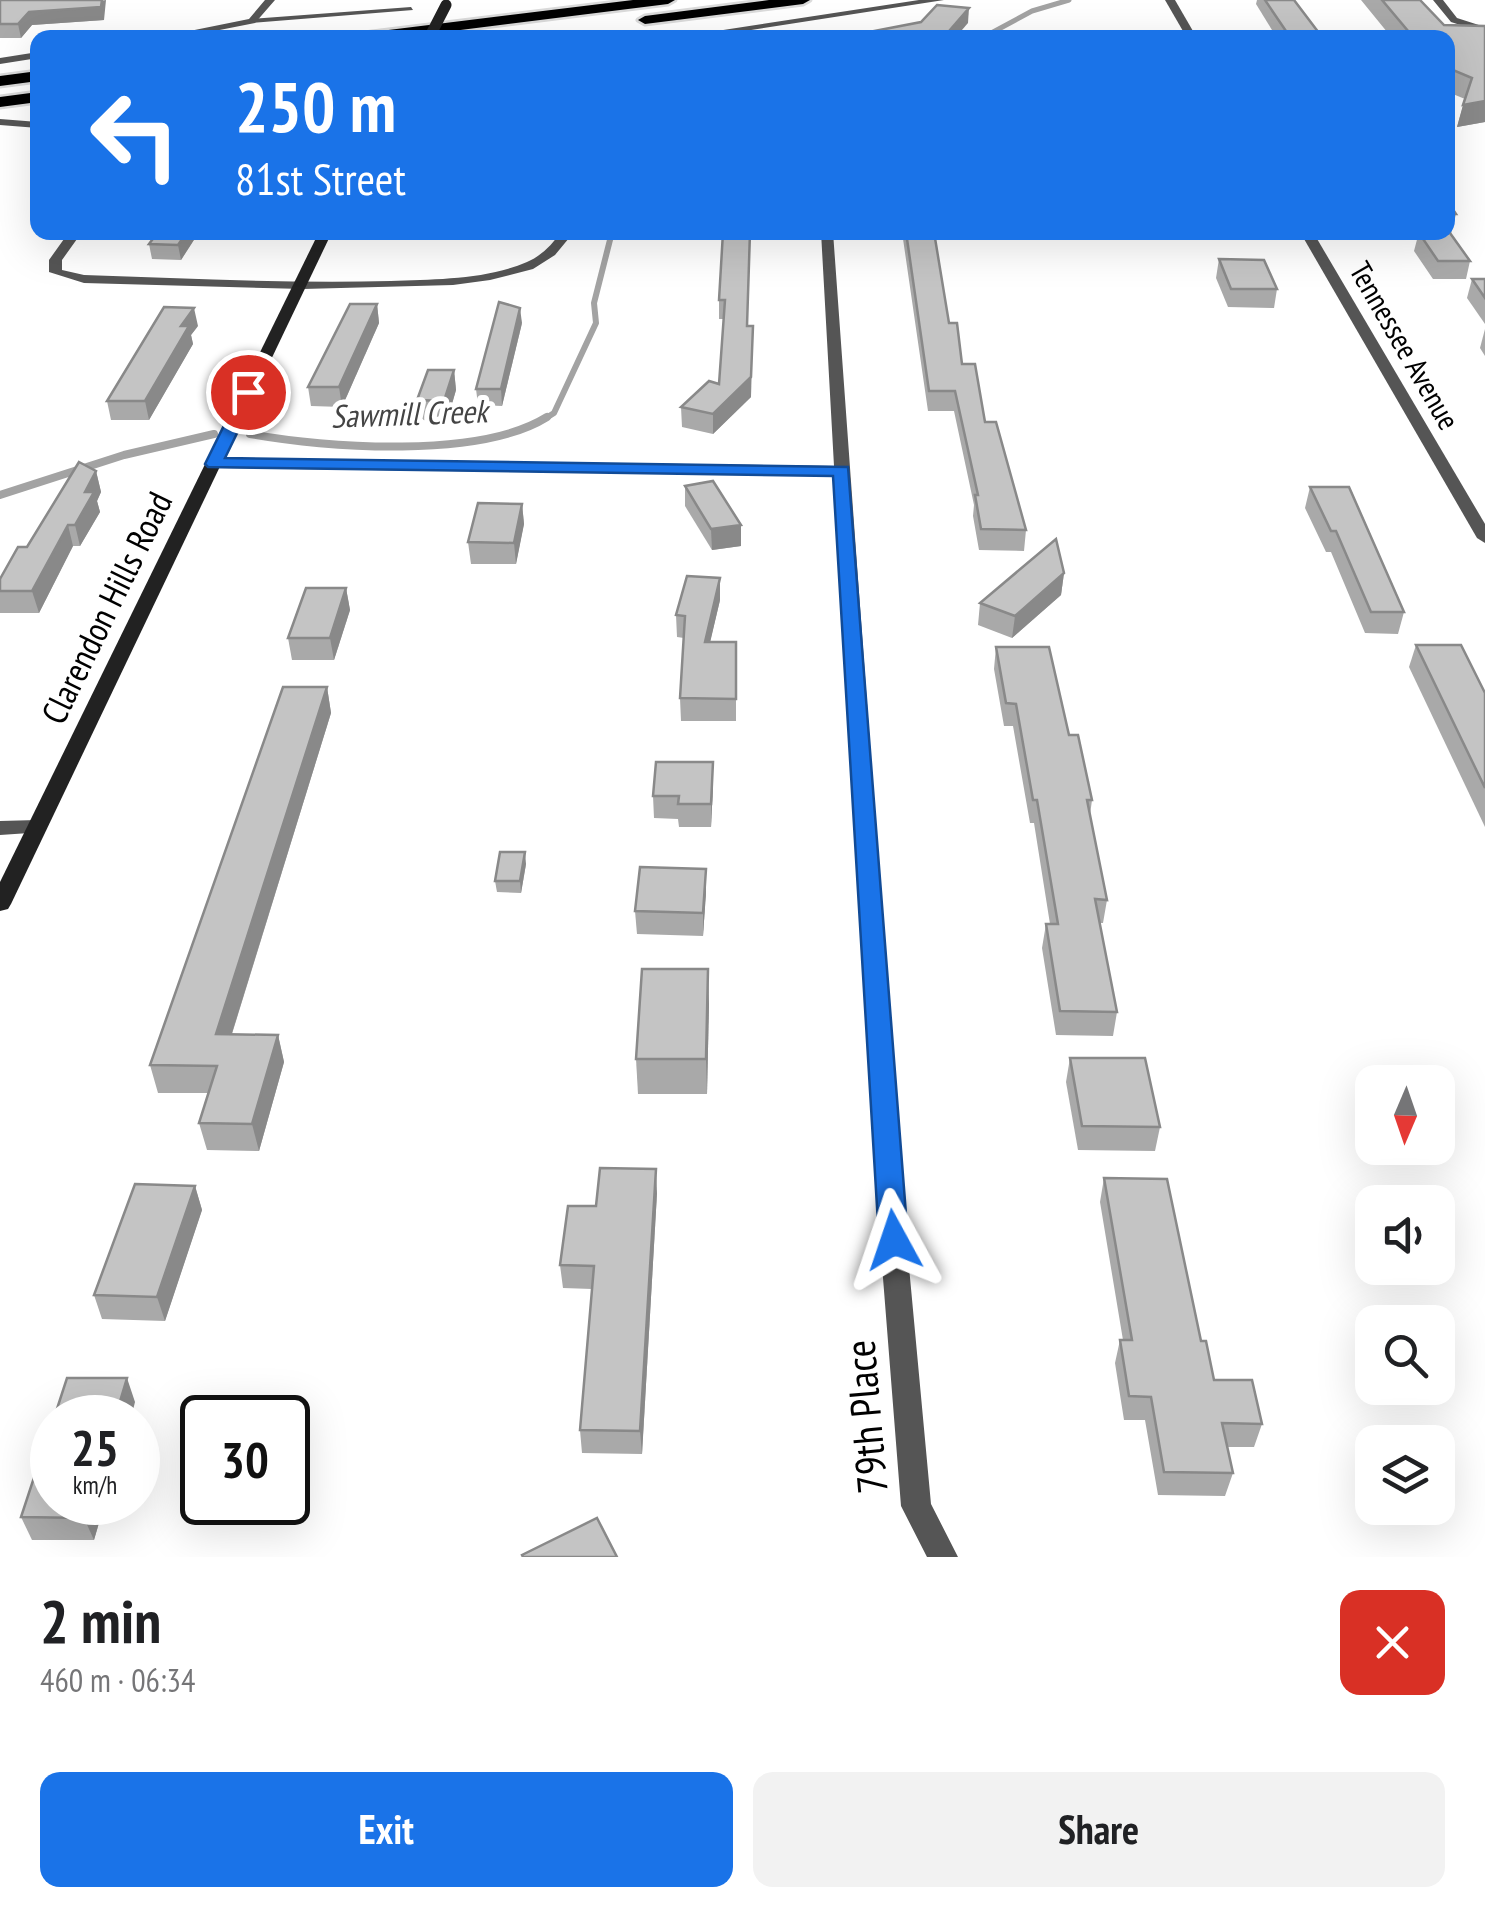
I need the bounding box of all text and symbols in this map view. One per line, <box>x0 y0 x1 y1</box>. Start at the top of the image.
text: 250 m <box>235 61 396 151</box>
icon: left <box>70 70 200 200</box>
text: 81st Street <box>235 149 406 207</box>
street label: Tennessee Avenue <box>1341 254 1469 436</box>
pin <box>206 350 291 435</box>
icon: arrive <box>221 365 276 420</box>
water label: Sawmill Creek <box>330 389 491 437</box>
street label: Clarendon Hills Road <box>30 484 182 731</box>
north arrow <box>1355 1065 1455 1165</box>
map controls <box>1355 1065 1455 1525</box>
button: sound <box>1355 1185 1455 1285</box>
position arrow <box>842 1188 946 1292</box>
button: search <box>1355 1305 1455 1405</box>
street label: 79th Place <box>831 1338 900 1496</box>
speed limit sign: 30 <box>180 1395 310 1525</box>
text: 25 <box>71 1415 119 1480</box>
button: layers <box>1355 1425 1455 1525</box>
text: km/h <box>73 1469 117 1501</box>
text: 2 min <box>40 1582 161 1660</box>
button: close <box>1340 1590 1445 1695</box>
text: 460 m · 06:34 <box>40 1659 195 1701</box>
button: Exit <box>40 1772 733 1887</box>
button: Share <box>753 1772 1445 1887</box>

